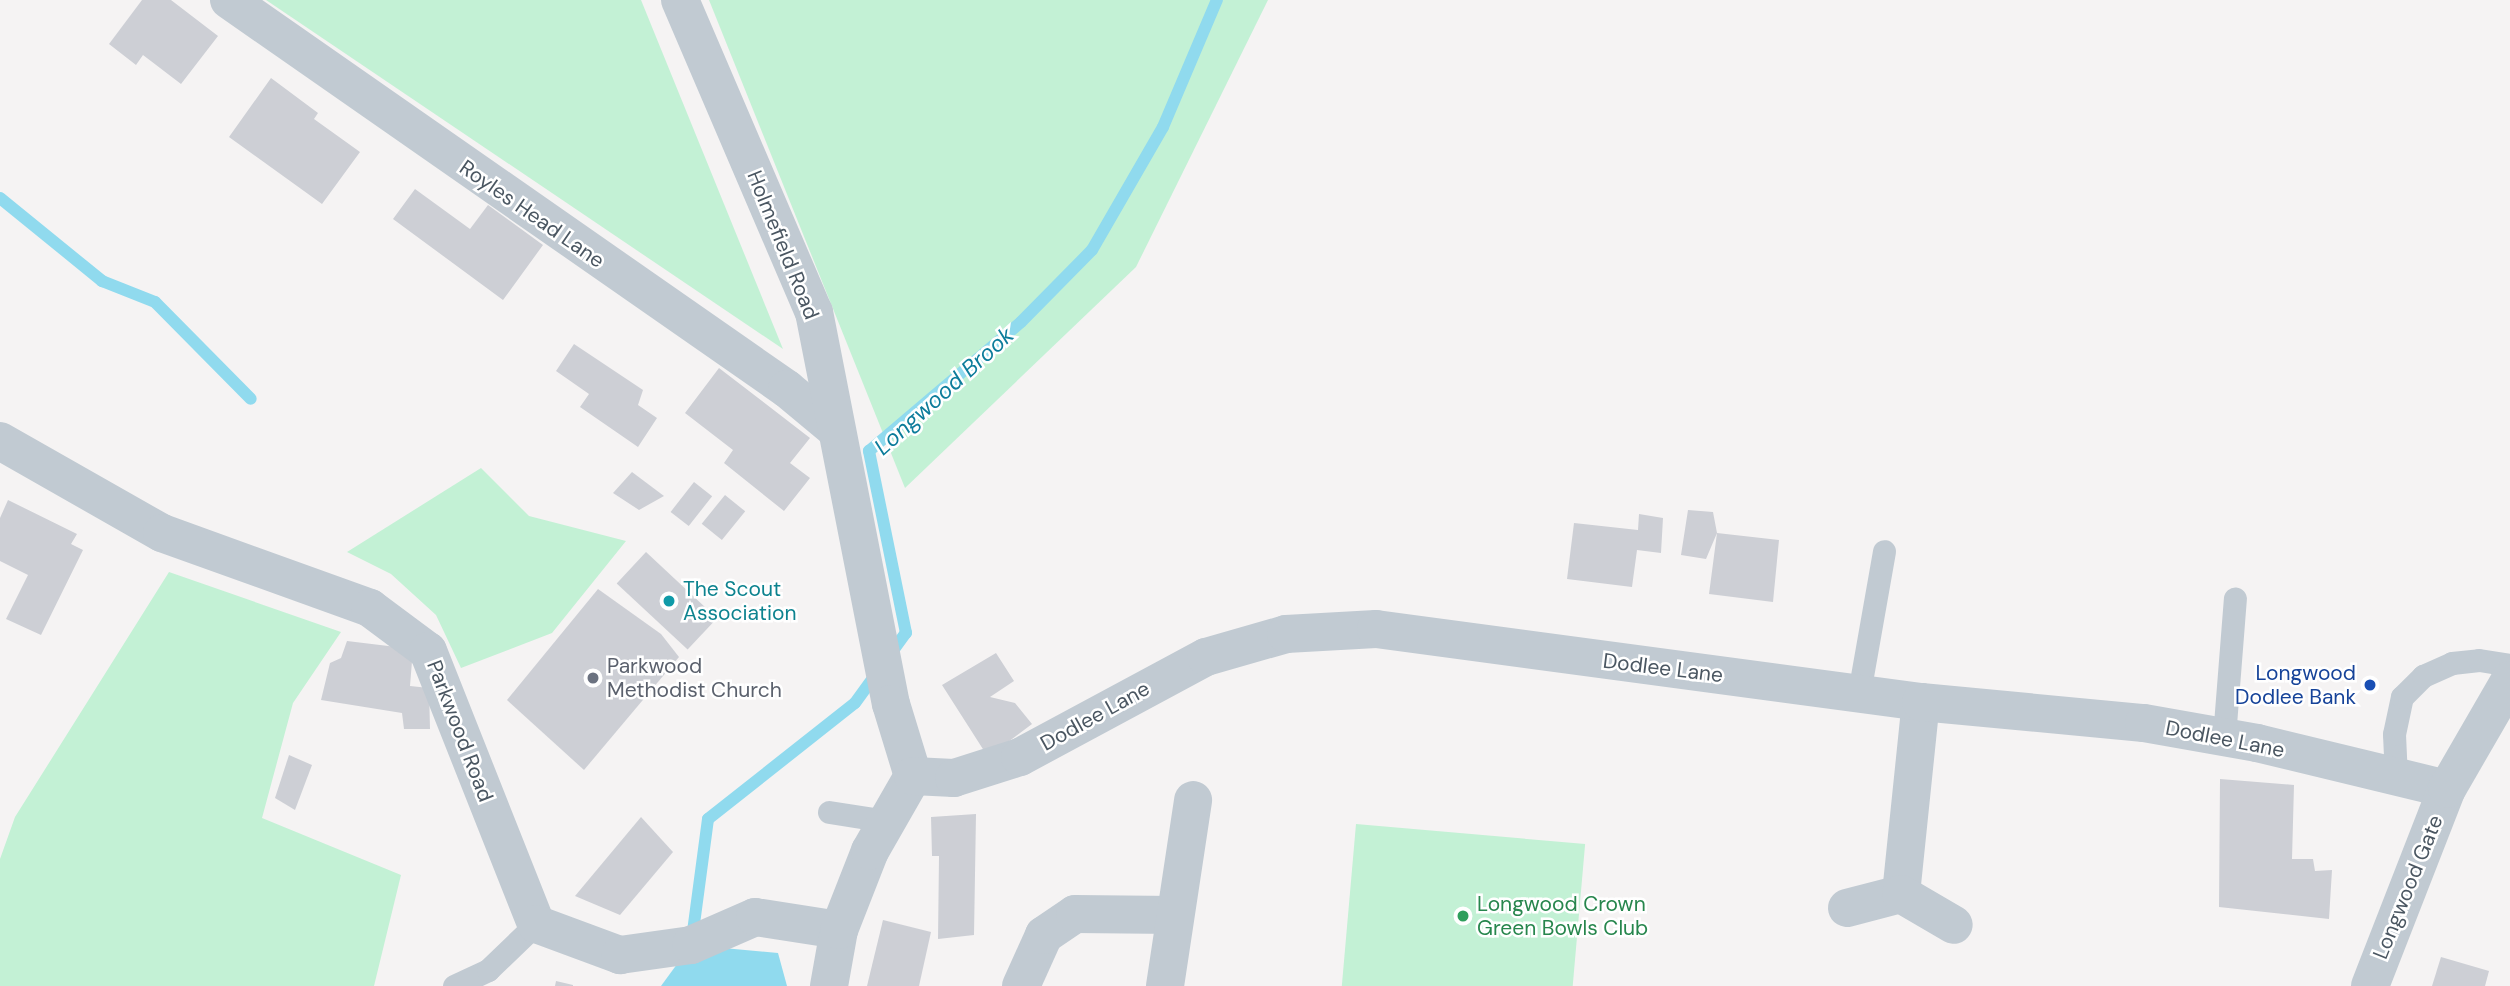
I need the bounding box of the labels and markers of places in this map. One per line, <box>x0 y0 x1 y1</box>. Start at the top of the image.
place label: The Scout Association <box>683 576 796 626</box>
marker: The Scout Association <box>661 593 677 609</box>
place label: Parkwood Methodist Church <box>607 653 782 703</box>
place label: Longwood Dodlee Bank <box>2235 660 2356 710</box>
marker: Parkwood Methodist Church <box>585 670 601 686</box>
marker: Longwood Dodlee Bank <box>2362 677 2378 693</box>
place label: Longwood Crown Green Bowls Club <box>1477 891 1648 941</box>
marker: Longwood Crown Green Bowls Club <box>1455 908 1471 924</box>

